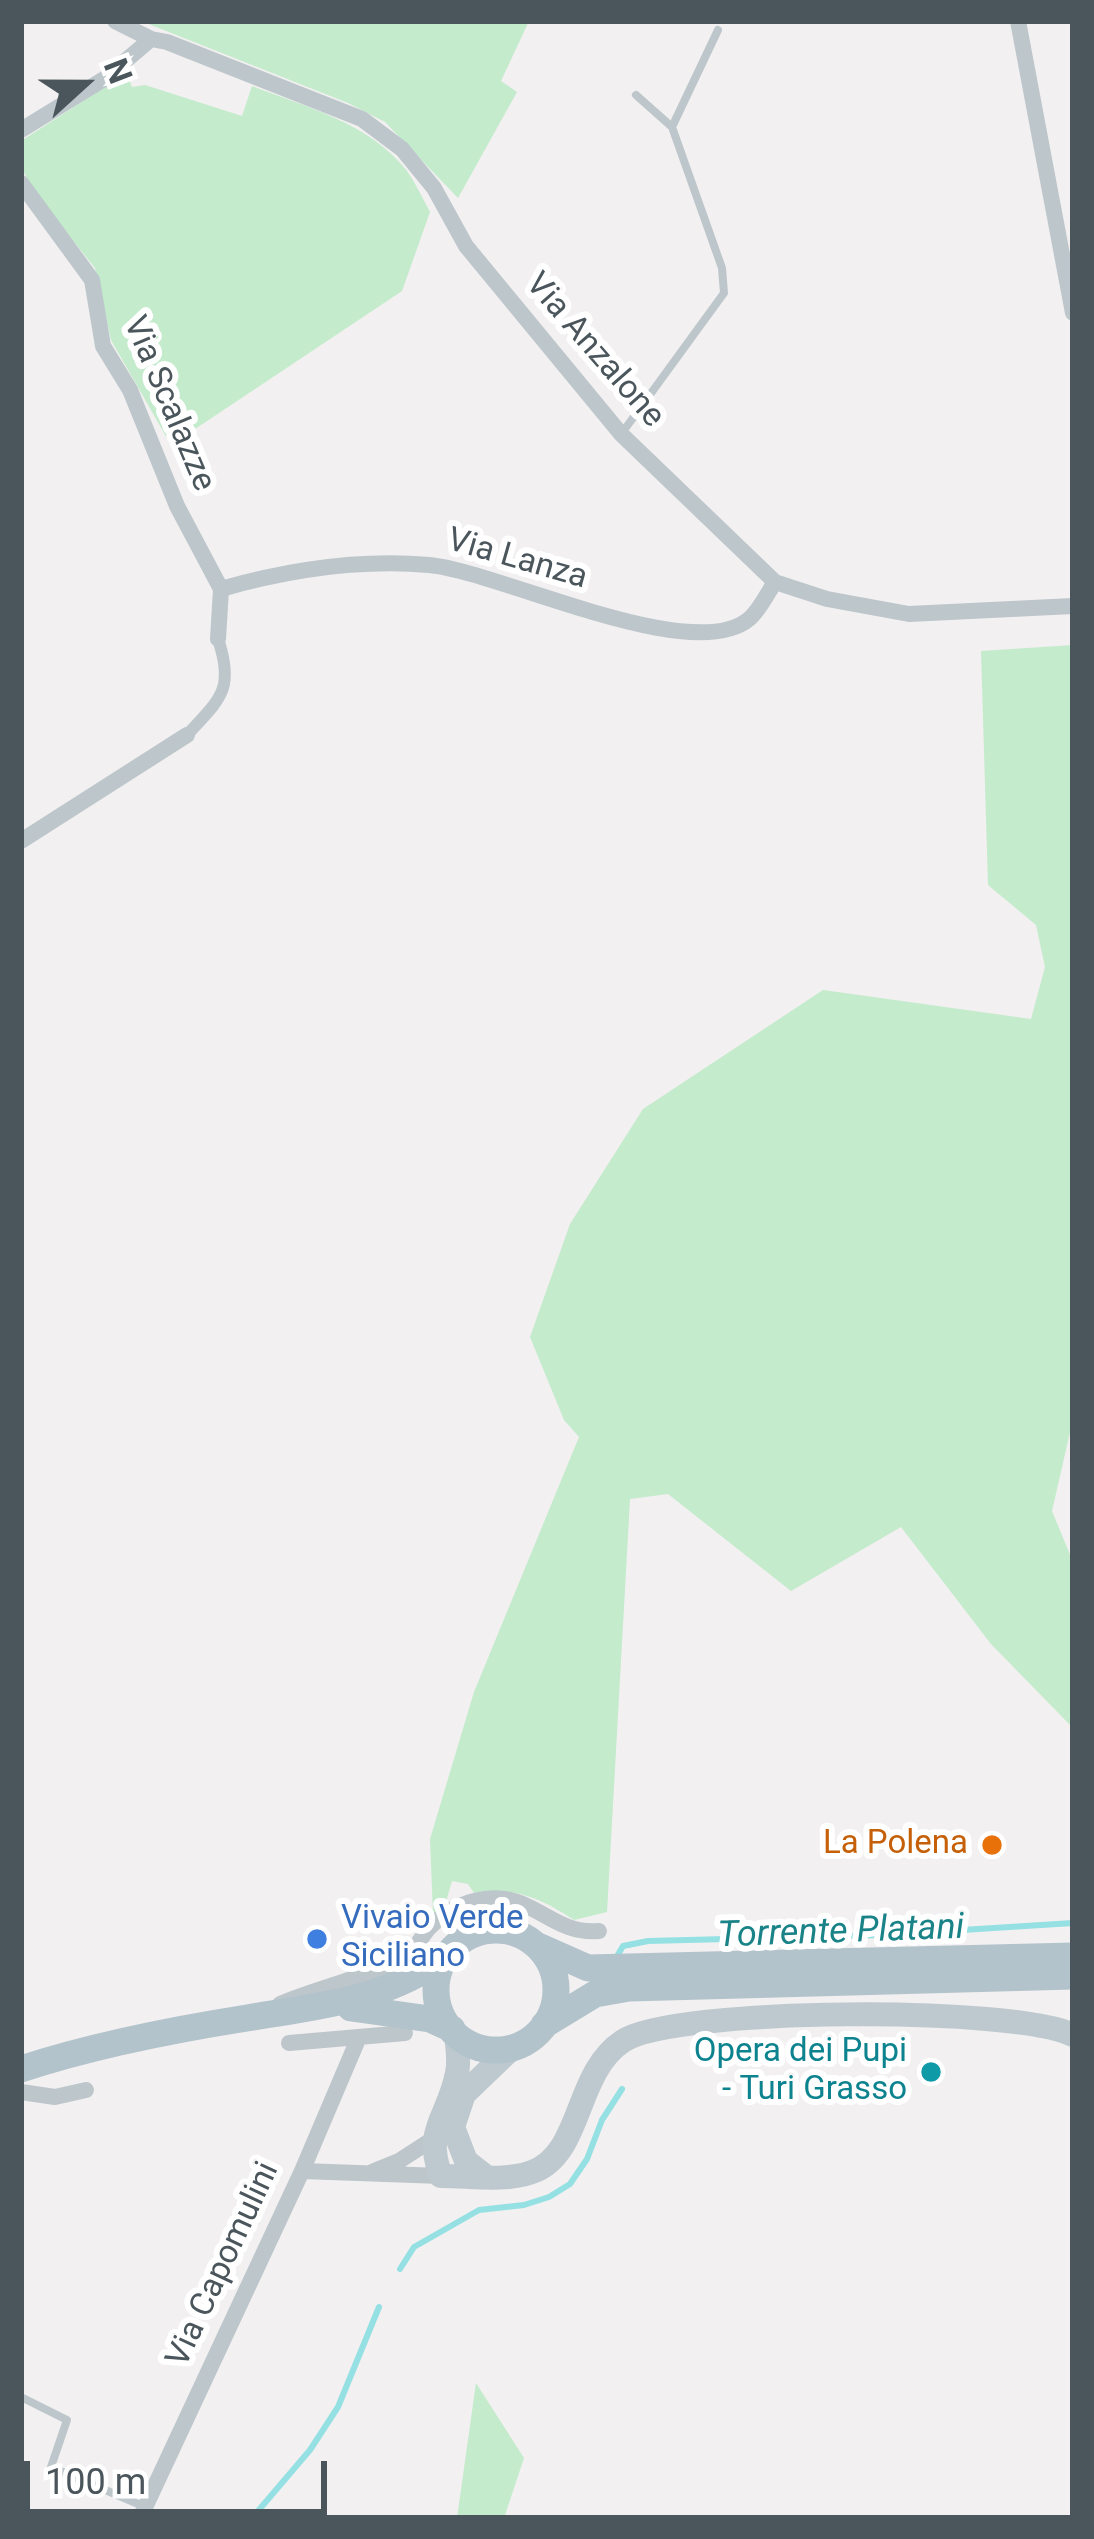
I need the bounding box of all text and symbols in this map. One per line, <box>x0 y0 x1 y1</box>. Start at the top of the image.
north arrow <box>24 24 144 144</box>
text: N <box>96 53 140 89</box>
street label: Via Anzalone <box>516 266 672 436</box>
street label: Via Scalazze <box>113 311 223 497</box>
street label: Via Lanza <box>443 521 591 599</box>
place label: La Polena <box>823 1825 968 1865</box>
marker: La Polena <box>979 1832 1005 1858</box>
place label: Vivaio Verde Siciliano <box>341 1900 524 1978</box>
water label: Torrente Platani <box>717 1907 965 1959</box>
marker: Vivaio Verde Siciliano <box>304 1926 330 1952</box>
place label: Opera dei Pupi - Turi Grasso <box>694 2033 907 2111</box>
marker: Opera dei Pupi - Turi Grasso <box>918 2059 944 2085</box>
street label: Via Capomulini <box>159 2156 289 2374</box>
scale bar <box>30 2437 333 2511</box>
text: 100 m <box>45 2461 146 2503</box>

